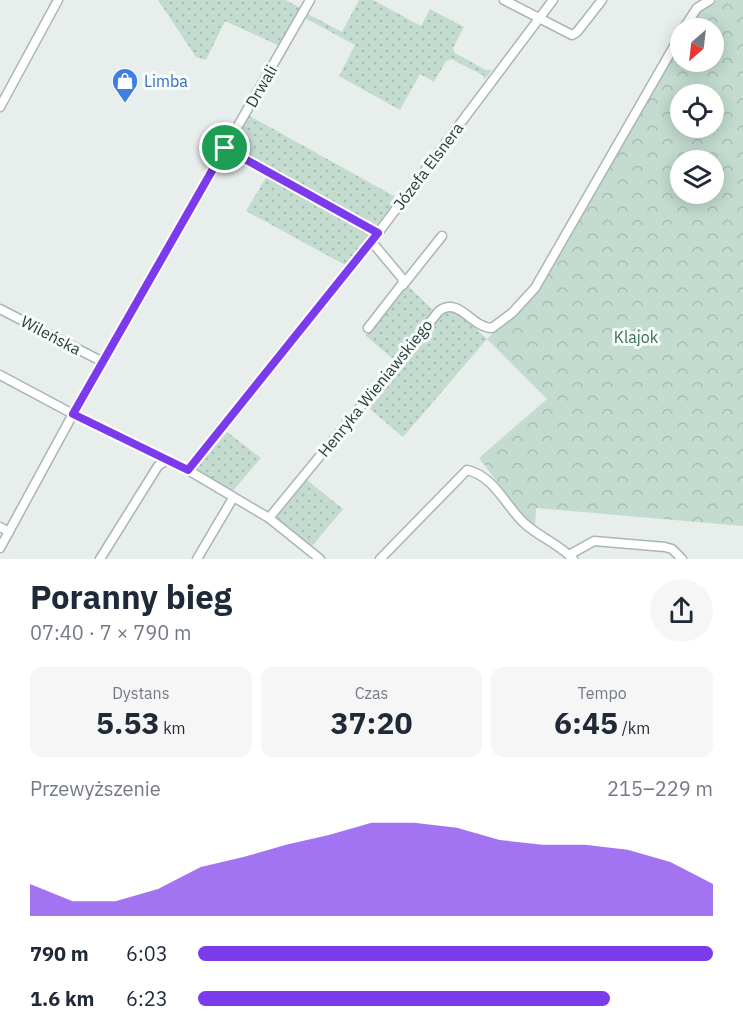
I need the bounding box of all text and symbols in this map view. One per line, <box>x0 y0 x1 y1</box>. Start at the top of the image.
north arrow <box>670 18 724 72</box>
map controls <box>670 18 724 204</box>
street label: Drwali <box>241 61 281 111</box>
shop icon: Limba <box>110 66 140 104</box>
place label: Limba <box>144 71 188 91</box>
button: locate <box>670 84 724 138</box>
street label: Józefa Elsnera <box>389 118 468 214</box>
pin <box>199 122 250 173</box>
icon: arrive <box>208 131 241 164</box>
button: layers <box>670 150 724 204</box>
street label: Wileńska <box>18 311 85 359</box>
street label: Henryka Wieniawskiego <box>313 315 437 461</box>
park label: Klajok <box>614 327 659 347</box>
text: Poranny bieg <box>30 575 232 618</box>
button: share <box>650 579 713 642</box>
text: 07:40 · 7 × 790 m <box>30 619 191 646</box>
text: Dystans <box>112 683 170 703</box>
text: Czas <box>355 683 388 703</box>
text: Tempo <box>578 683 627 703</box>
text: 5.53 <box>96 703 159 742</box>
text: 37:20 <box>331 703 412 742</box>
text: 6:45 <box>554 703 618 742</box>
text: km <box>159 718 186 738</box>
text: /km <box>618 718 650 738</box>
text: Przewyższenie <box>30 775 161 802</box>
text: 215–229 m <box>607 775 713 802</box>
text: 790 m <box>30 940 89 967</box>
text: 6:03 <box>126 940 168 967</box>
text: 1.6 km <box>30 985 94 1012</box>
text: 6:23 <box>126 985 168 1012</box>

